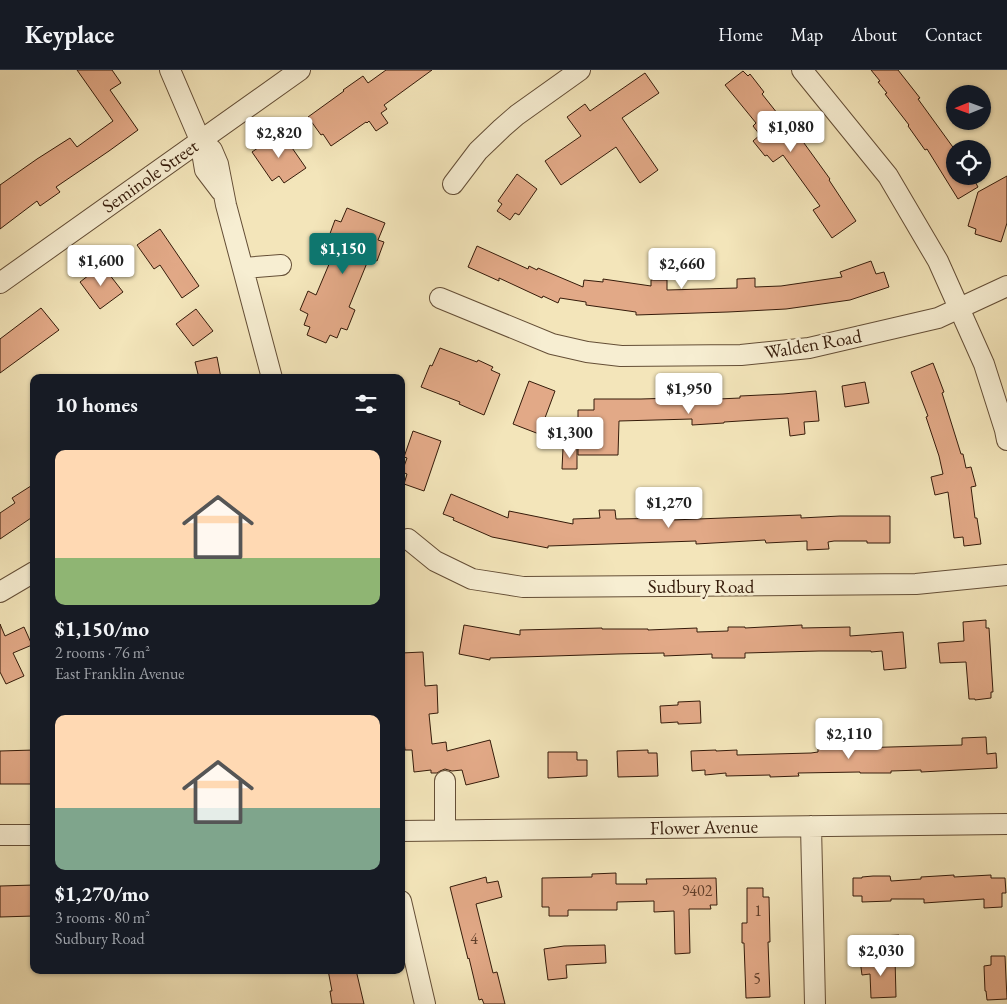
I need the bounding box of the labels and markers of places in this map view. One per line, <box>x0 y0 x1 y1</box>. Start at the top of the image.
pin: $1,080 <box>750 111 832 153</box>
pin: $2,820 <box>238 116 320 159</box>
pin: $1,150 <box>302 232 384 275</box>
pin: $1,600 <box>60 244 142 287</box>
pin: $2,660 <box>641 248 723 290</box>
pin: $1,950 <box>648 372 730 415</box>
pin: $1,300 <box>529 416 611 459</box>
pin: $1,270 <box>628 486 710 529</box>
pin: $2,110 <box>808 718 890 760</box>
pin: $2,030 <box>840 934 922 977</box>

